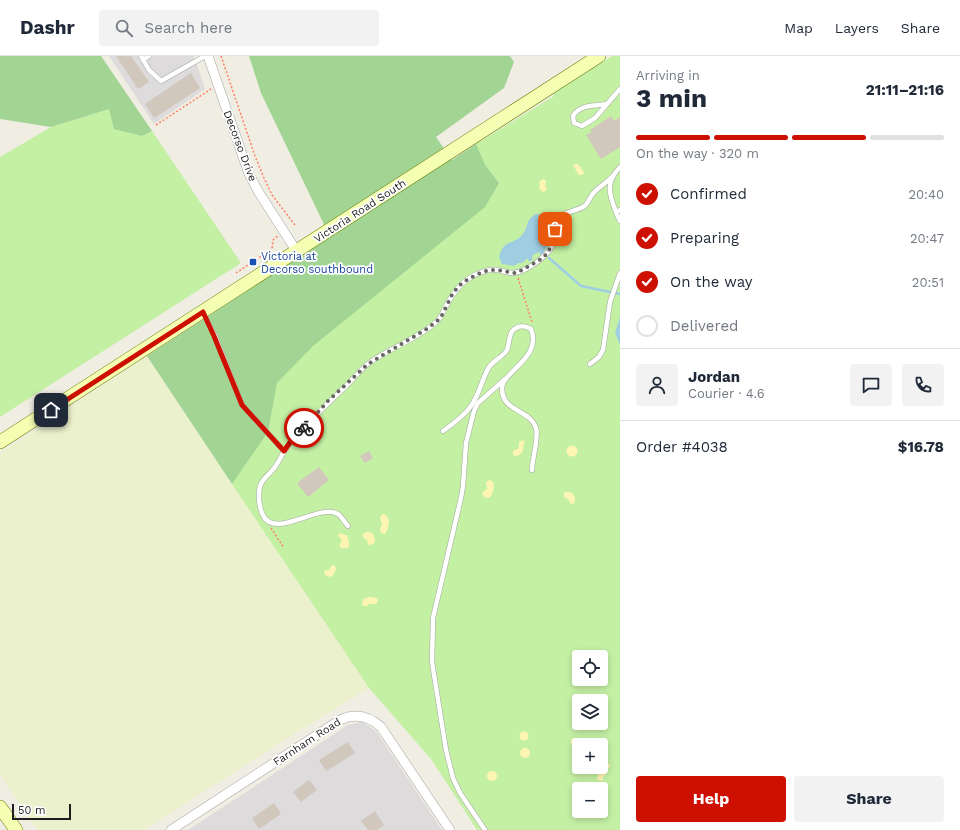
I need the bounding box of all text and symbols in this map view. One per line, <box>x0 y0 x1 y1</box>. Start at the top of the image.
search box <box>99 10 379 46</box>
text: Dashr <box>20 16 75 39</box>
icon: search <box>113 17 135 39</box>
text: Search here <box>145 19 233 37</box>
text: Map <box>784 20 813 36</box>
text: Layers <box>835 20 879 36</box>
text: Share <box>901 20 940 36</box>
text: Arriving in <box>636 68 700 83</box>
text: 21:11–21:16 <box>866 81 944 99</box>
text: 3 min <box>636 83 707 113</box>
street label: Decorso Drive <box>221 109 259 183</box>
text: On the way · 320 m <box>636 146 759 161</box>
street label: Victoria Road South <box>312 176 408 246</box>
icon: check <box>636 183 658 205</box>
text: Confirmed <box>670 185 747 203</box>
text: 20:40 <box>908 187 944 202</box>
pin <box>538 212 572 246</box>
icon: bag <box>544 218 566 240</box>
icon: check <box>636 227 658 249</box>
text: Preparing <box>670 229 739 247</box>
text: 20:47 <box>910 231 944 246</box>
place label: Victoria at Decorso southbound <box>261 250 373 276</box>
marker: Victoria at Decorso southbound <box>248 257 258 267</box>
icon: check <box>636 271 658 293</box>
text: On the way <box>670 273 752 291</box>
text: 20:51 <box>912 275 944 290</box>
text: Delivered <box>670 317 738 335</box>
button: person <box>636 364 678 406</box>
button: chat <box>850 364 892 406</box>
button: phone <box>902 364 944 406</box>
text: Jordan <box>688 368 740 386</box>
text: Courier · 4.6 <box>688 386 765 401</box>
pin <box>34 393 68 427</box>
icon: home <box>40 399 62 421</box>
courier <box>284 408 324 448</box>
icon: bike <box>293 417 315 439</box>
text: Order #4038 <box>636 438 728 456</box>
text: $16.78 <box>898 438 944 456</box>
map controls <box>572 650 608 818</box>
button: locate <box>572 650 608 686</box>
button: layers <box>572 694 608 730</box>
street label: Farnham Road <box>271 715 343 769</box>
button: + <box>572 738 608 774</box>
button: Help <box>636 776 786 822</box>
button: Share <box>794 776 944 822</box>
button: − <box>572 782 608 818</box>
scale bar <box>12 802 71 821</box>
text: 50 m <box>18 804 45 817</box>

